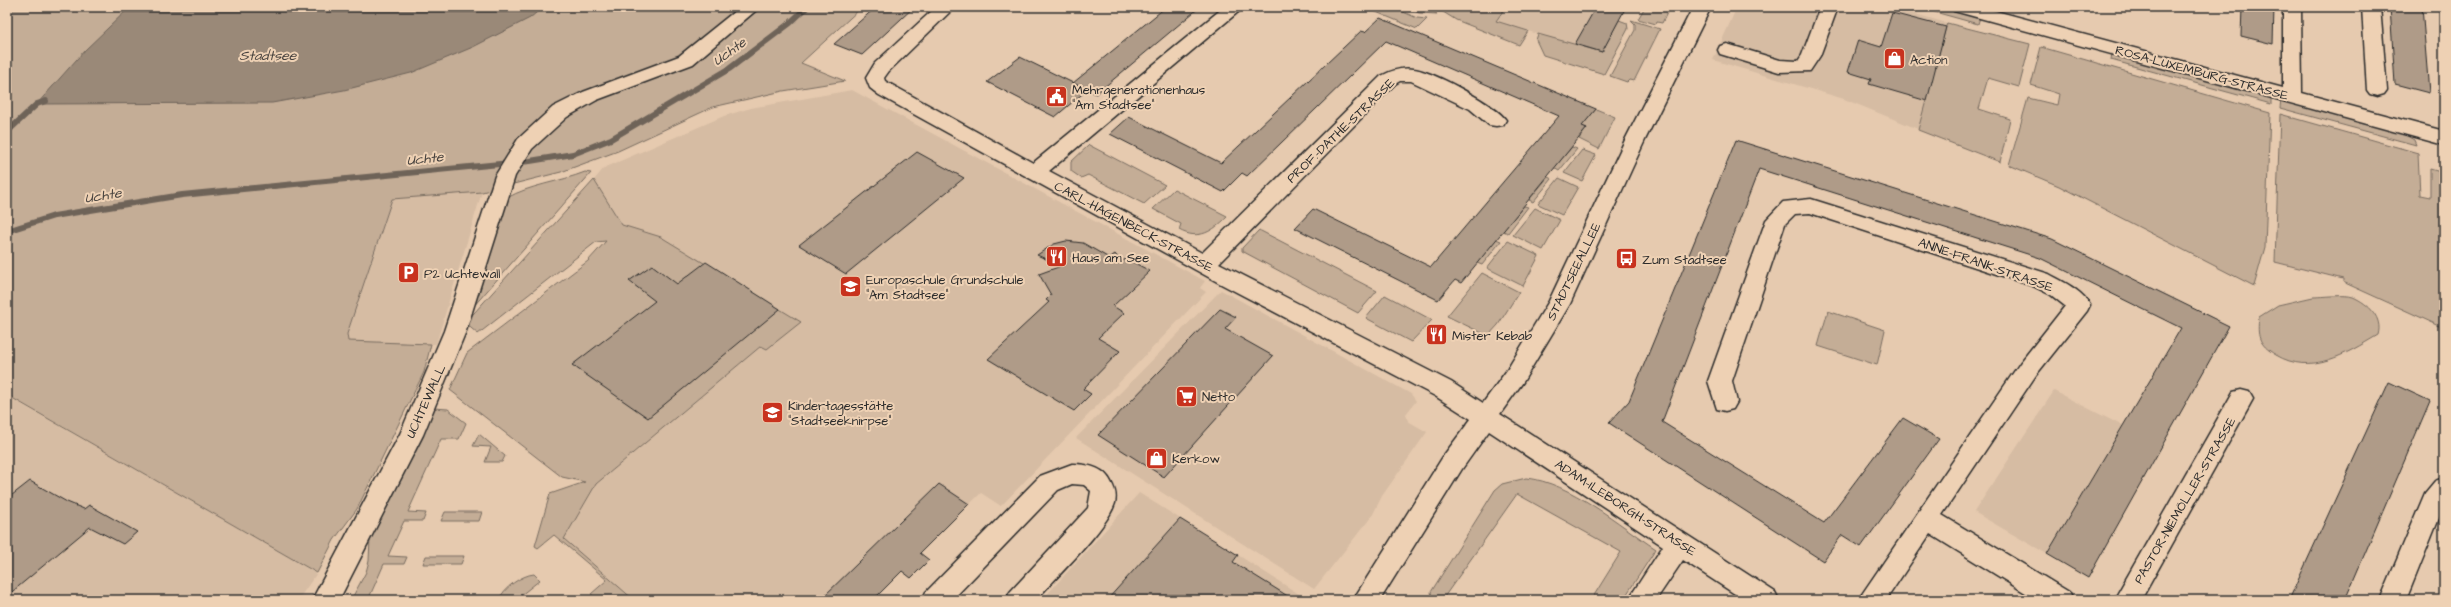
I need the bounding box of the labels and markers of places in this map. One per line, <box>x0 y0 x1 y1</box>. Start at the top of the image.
shop icon: Action <box>1882 46 1908 72</box>
place label: Action <box>1910 51 1948 69</box>
place label: Mehrgenerationenhaus "Am Stadtsee" <box>1072 81 1206 114</box>
public building icon: Mehrgenerationenhaus "Am Stadtsee" <box>1044 83 1070 109</box>
restaurant icon: Haus am See <box>1044 244 1070 270</box>
bus stop icon: Zum Stadtsee <box>1614 246 1640 272</box>
place label: Haus am See <box>1072 249 1149 267</box>
place label: Zum Stadtsee <box>1642 251 1727 269</box>
parking icon: P2 Uchtewall <box>396 260 422 286</box>
place label: P2 Uchtewall <box>424 265 500 283</box>
place label: Europaschule Grundschule "Am Stadtsee" <box>866 271 1024 304</box>
school or university icon: Europaschule Grundschule "Am Stadtsee" <box>837 273 863 299</box>
restaurant icon: Mister Kebab <box>1424 322 1450 348</box>
place label: Mister Kebab <box>1452 327 1533 345</box>
supermarket icon: Netto <box>1174 383 1200 409</box>
place label: Netto <box>1202 388 1236 406</box>
place label: Kindertagesstätte "Stadtseeknirpse" <box>788 397 893 430</box>
school or university icon: Kindertagesstätte "Stadtseeknirpse" <box>759 399 785 425</box>
shop icon: Kerkow <box>1144 445 1170 471</box>
place label: Kerkow <box>1172 450 1220 468</box>

